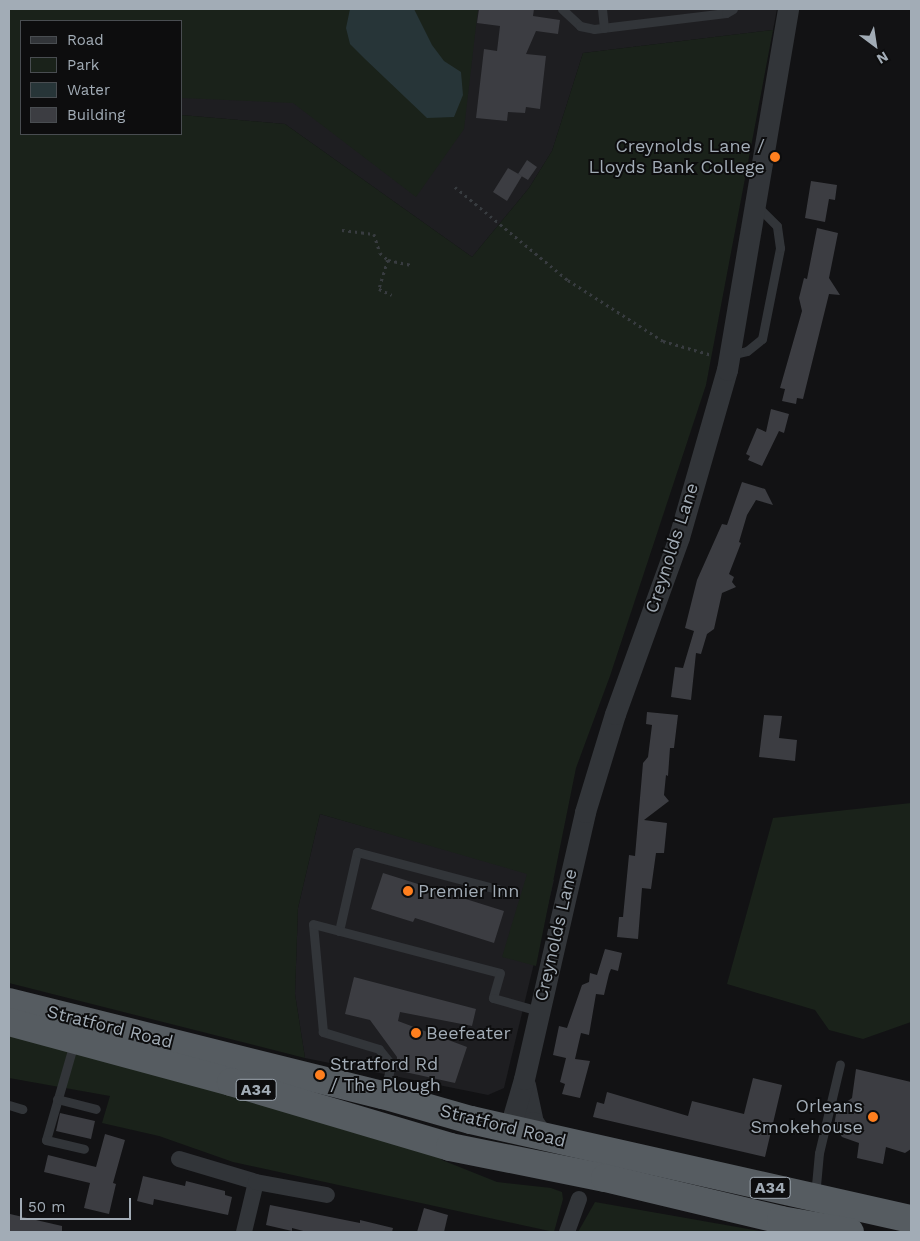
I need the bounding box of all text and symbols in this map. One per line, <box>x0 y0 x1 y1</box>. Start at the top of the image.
legend <box>20 20 182 135</box>
north arrow <box>850 20 900 70</box>
text: Road <box>67 31 104 49</box>
text: N <box>874 48 891 67</box>
text: Park <box>67 56 99 74</box>
text: Water <box>67 81 110 99</box>
text: Building <box>67 106 125 124</box>
place label: Creynolds Lane / Lloyds Bank College <box>588 136 765 178</box>
marker: Creynolds Lane / Lloyds Bank College <box>769 151 781 163</box>
street label: Creynolds Lane <box>641 480 703 616</box>
street label: Creynolds Lane <box>530 867 582 1003</box>
place label: Premier Inn <box>418 880 520 902</box>
marker: Premier Inn <box>402 885 414 897</box>
street label: Stratford Road <box>45 1001 175 1053</box>
place label: Beefeater <box>426 1022 511 1044</box>
marker: Beefeater <box>410 1027 422 1039</box>
place label: Stratford Rd / The Plough <box>330 1054 441 1096</box>
marker: Stratford Rd / The Plough <box>314 1069 326 1081</box>
road number: A34 <box>235 1076 277 1104</box>
place label: Orleans Smokehouse <box>750 1096 863 1138</box>
street label: Stratford Road <box>438 1100 568 1152</box>
marker: Orleans Smokehouse <box>867 1111 879 1123</box>
road number: A34 <box>749 1174 791 1202</box>
scale bar <box>22 1188 134 1220</box>
text: 50 m <box>28 1198 65 1216</box>

